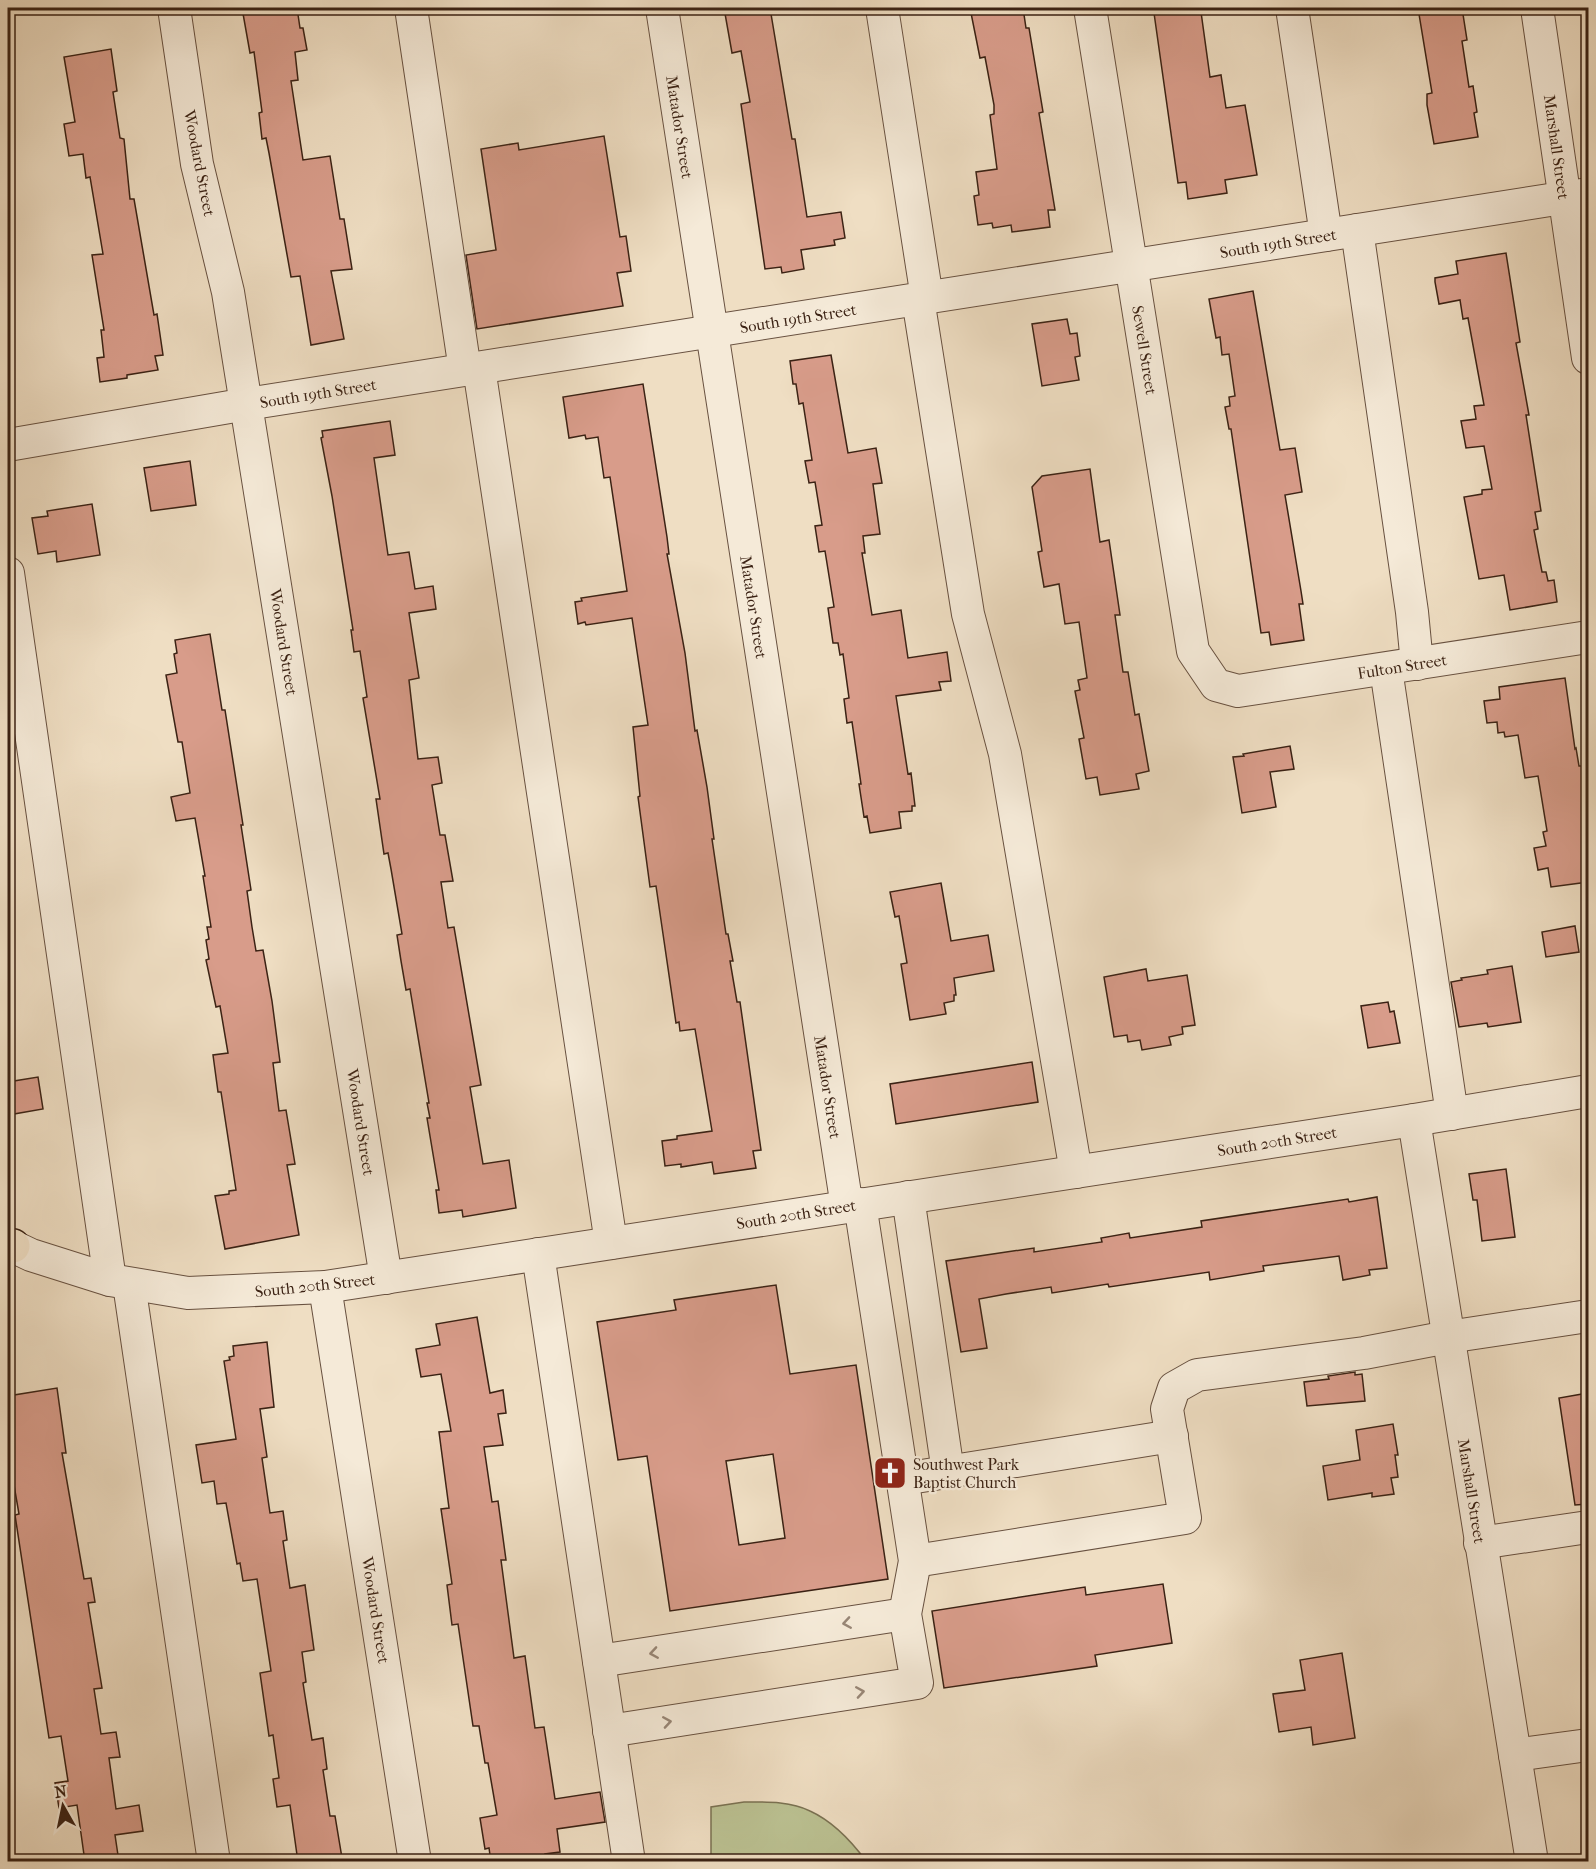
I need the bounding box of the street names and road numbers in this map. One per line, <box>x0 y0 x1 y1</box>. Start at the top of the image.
street label: Matador Street <box>662 74 697 180</box>
street label: Marshall Street <box>1540 93 1573 201</box>
street label: Woodard Street <box>180 107 219 218</box>
street label: South 19th Street <box>1218 225 1338 262</box>
street label: South 19th Street <box>738 300 858 337</box>
street label: Sewell Street <box>1128 304 1161 396</box>
street label: South 19th Street <box>258 375 378 412</box>
street label: Matador Street <box>736 554 771 660</box>
street label: Woodard Street <box>266 586 301 697</box>
street label: Fulton Street <box>1356 650 1449 683</box>
street label: Matador Street <box>810 1034 845 1140</box>
street label: Woodard Street <box>343 1066 378 1177</box>
street label: South 20th Street <box>1216 1123 1338 1160</box>
street label: South 20th Street <box>735 1196 857 1233</box>
street label: South 20th Street <box>254 1270 376 1301</box>
street label: Marshall Street <box>1454 1437 1489 1545</box>
street label: Woodard Street <box>358 1554 393 1665</box>

